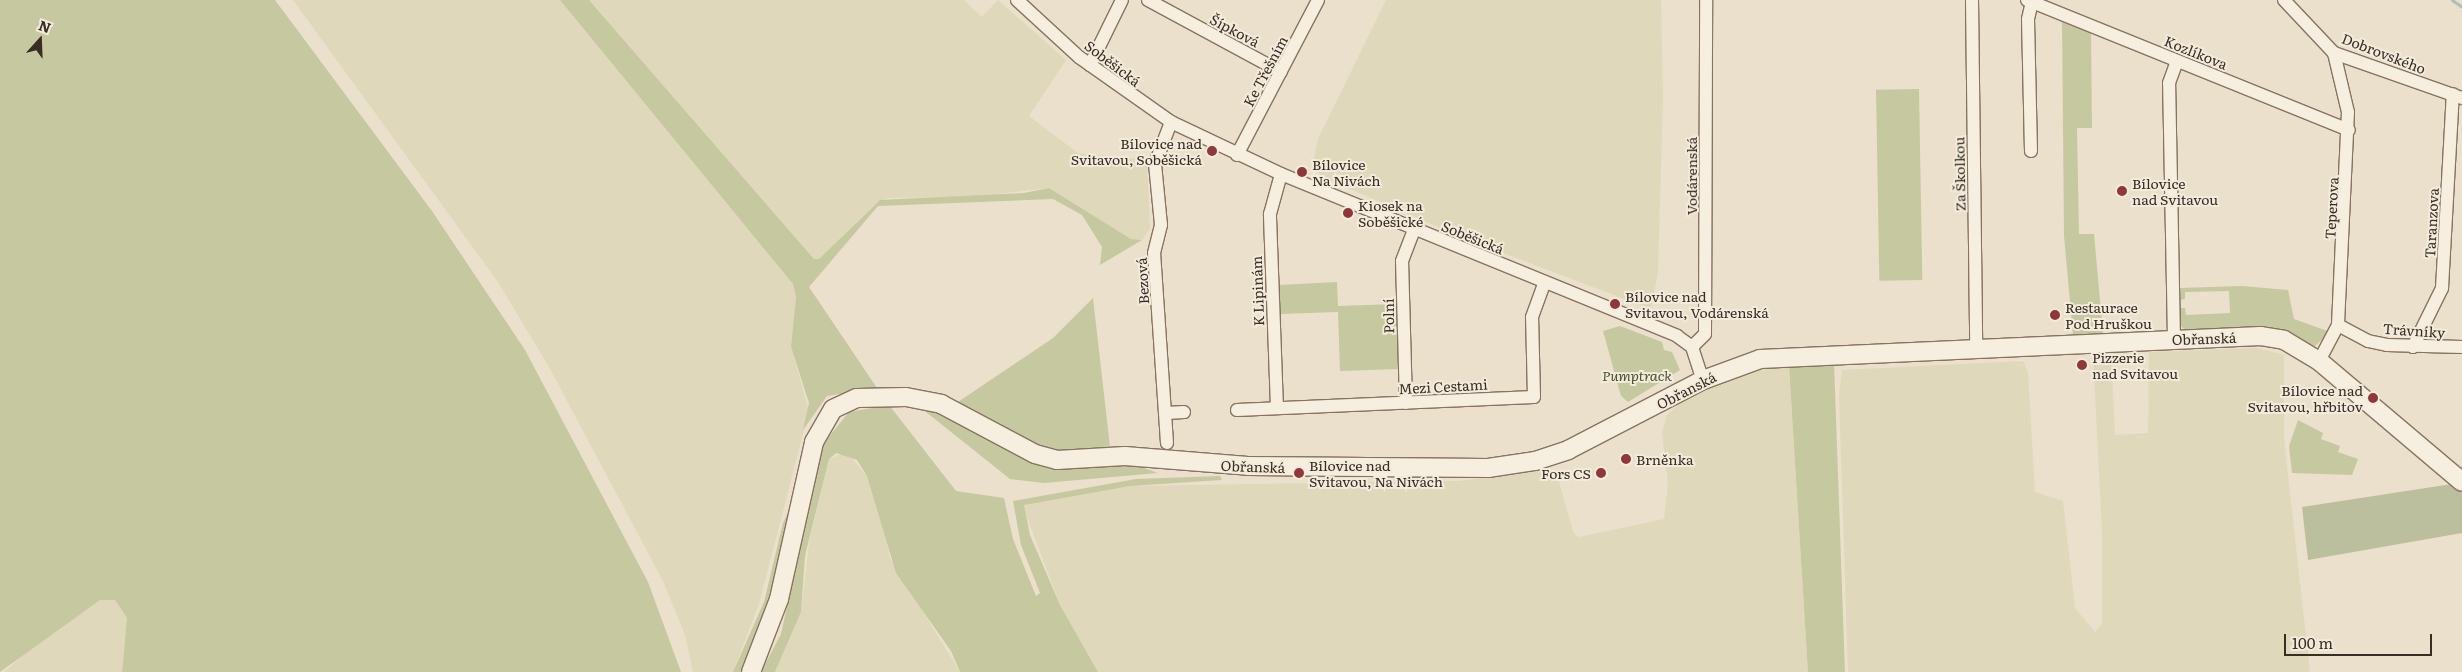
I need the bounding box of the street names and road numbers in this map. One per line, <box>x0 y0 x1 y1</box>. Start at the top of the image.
street label: Šípková <box>1207 10 1263 50</box>
street label: Dobrovského <box>2340 29 2428 77</box>
street label: Kozlíkova <box>2162 32 2230 72</box>
street label: Ke Třešním <box>1239 33 1291 109</box>
street label: Soběšická <box>1082 37 1144 89</box>
street label: Vodárenská <box>1683 137 1699 215</box>
street label: Za Školkou <box>1950 137 1968 211</box>
street label: Teperova <box>2321 176 2341 240</box>
street label: Taranzova <box>2421 187 2441 259</box>
street label: Soběšická <box>1439 217 1507 257</box>
street label: K Lipinám <box>1247 255 1267 327</box>
street label: Bezová <box>1132 257 1152 305</box>
street label: Polní <box>1379 298 1397 334</box>
street label: Trávníky <box>2382 319 2446 341</box>
street label: Obřanská <box>2171 328 2237 348</box>
street label: Obřanská <box>1653 368 1719 412</box>
street label: Mezi Cestami <box>1398 375 1488 397</box>
street label: Obřanská <box>1220 456 1286 476</box>

